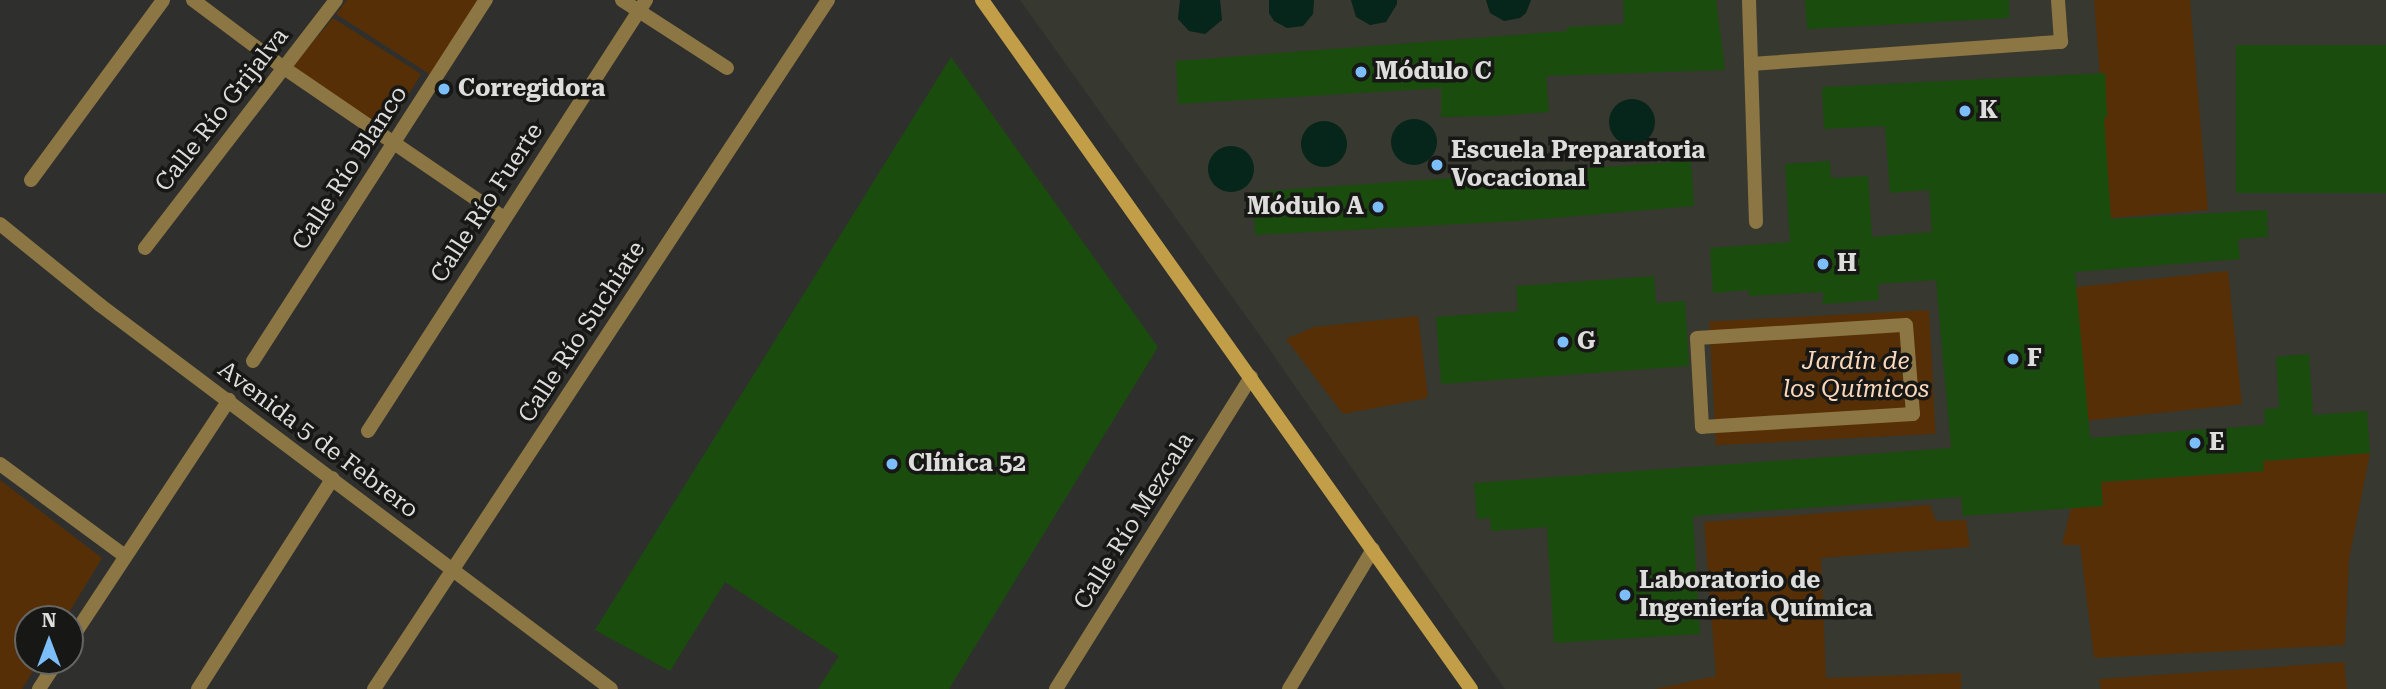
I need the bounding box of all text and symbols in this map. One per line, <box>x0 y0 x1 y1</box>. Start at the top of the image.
street label: Calle Río Grijalva <box>149 22 295 198</box>
place label: Módulo C <box>1375 58 1491 86</box>
marker: Módulo C <box>1353 64 1369 80</box>
place label: Corregidora <box>458 75 605 103</box>
street label: Calle Río Blanco <box>286 81 414 255</box>
marker: Corregidora <box>436 81 452 97</box>
place label: K <box>1979 97 1998 125</box>
marker: K <box>1957 103 1973 119</box>
street label: Calle Río Fuerte <box>425 118 549 288</box>
place label: Escuela Preparatoria Vocacional <box>1451 137 1705 193</box>
marker: Escuela Preparatoria Vocacional <box>1429 157 1445 173</box>
place label: Módulo A <box>1247 193 1364 221</box>
marker: Módulo A <box>1370 199 1386 215</box>
street label: Calle Río Suchiate <box>513 236 651 428</box>
place label: H <box>1837 250 1857 278</box>
marker: H <box>1815 256 1831 272</box>
place label: G <box>1577 328 1596 356</box>
marker: G <box>1555 334 1571 350</box>
place label: F <box>2027 345 2042 373</box>
park label: Jardín de los Químicos <box>1783 348 1929 404</box>
marker: F <box>2005 351 2021 367</box>
street label: Avenida 5 de Febrero <box>212 355 424 525</box>
street label: Calle Río Mezcala <box>1068 427 1200 615</box>
place label: E <box>2209 429 2225 457</box>
marker: E <box>2187 435 2203 451</box>
place label: Clínica 52 <box>908 450 1026 478</box>
marker: Clínica 52 <box>882 454 902 474</box>
place label: Laboratorio de Ingeniería Química <box>1639 567 1873 623</box>
marker: Laboratorio de Ingeniería Química <box>1617 587 1633 603</box>
north arrow <box>14 605 84 675</box>
text: N <box>42 609 56 632</box>

